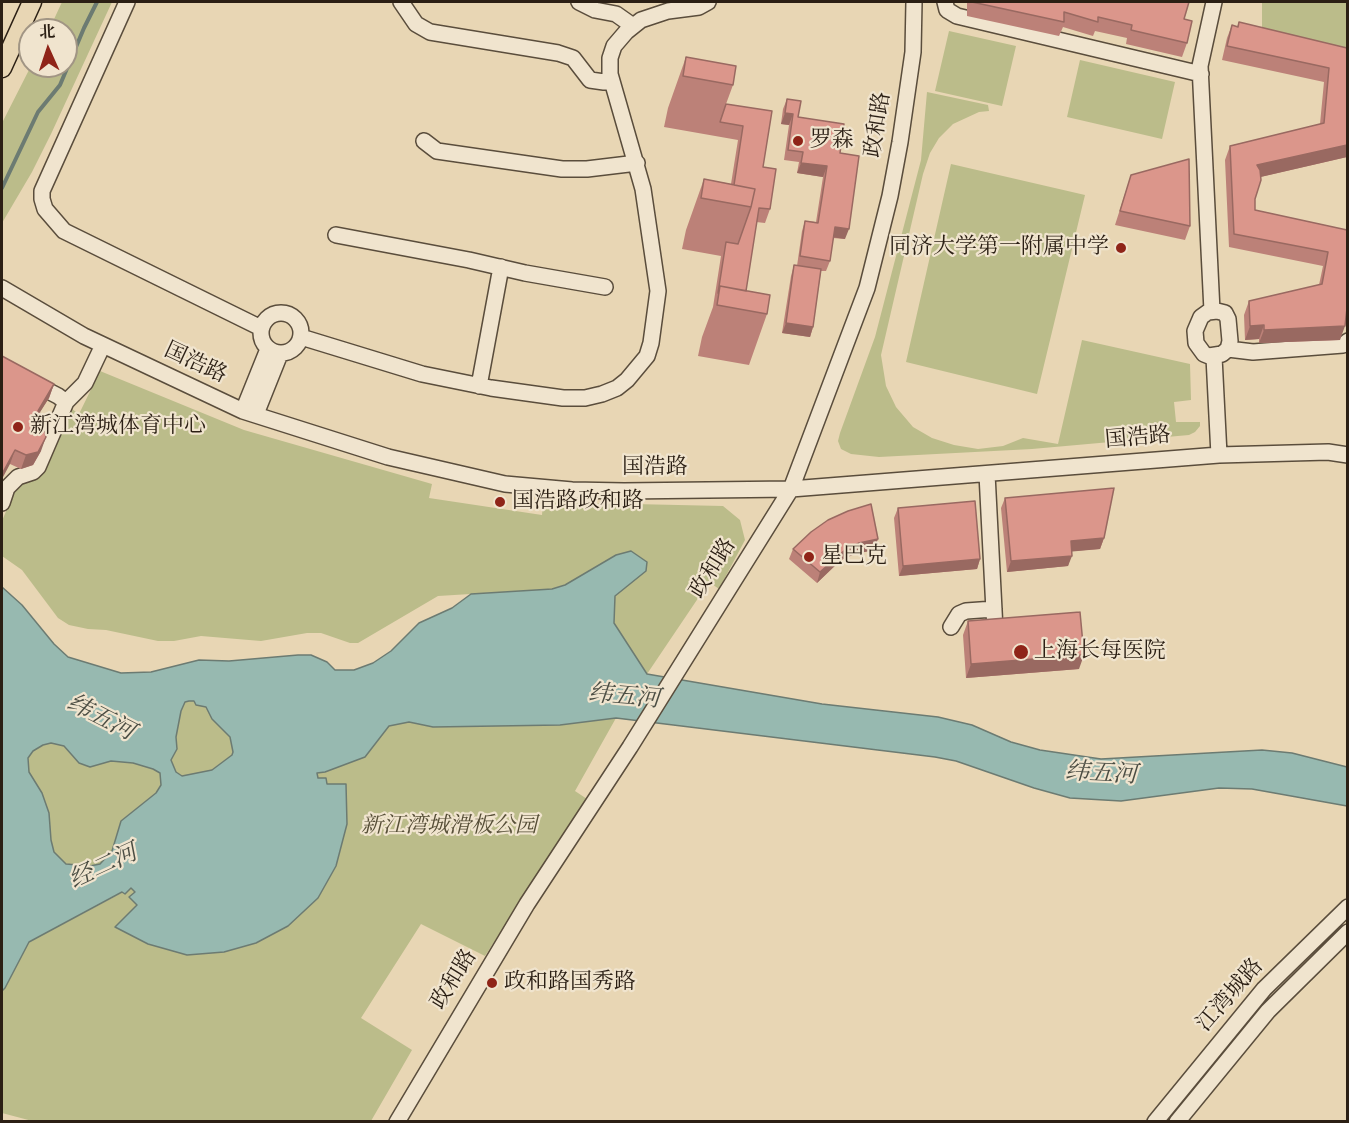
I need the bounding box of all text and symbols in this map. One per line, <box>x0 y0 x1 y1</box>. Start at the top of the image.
north arrow <box>18 18 78 78</box>
text: 北 <box>39 22 56 42</box>
street label: 政和路 <box>861 90 897 160</box>
place label: 罗森 <box>810 128 854 154</box>
marker: 罗森 <box>791 134 805 148</box>
place label: 同济大学第一附属中学 <box>889 235 1109 261</box>
marker: 同济大学第一附属中学 <box>1114 241 1128 255</box>
street label: 国浩路 <box>160 338 230 390</box>
place label: 新江湾城体育中心 <box>30 414 206 440</box>
marker: 新江湾城体育中心 <box>11 420 25 434</box>
street label: 国浩路 <box>1104 423 1172 455</box>
street label: 国浩路 <box>622 455 688 481</box>
place label: 国浩路政和路 <box>512 489 644 515</box>
marker: 国浩路政和路 <box>493 495 507 509</box>
street label: 政和路 <box>685 534 743 604</box>
place label: 星巴克 <box>821 544 887 570</box>
marker: 星巴克 <box>802 550 816 564</box>
place label: 上海长每医院 <box>1034 639 1166 665</box>
marker: 上海长每医院 <box>1012 643 1030 661</box>
water label: 纬五河 <box>587 681 661 715</box>
water label: 纬五河 <box>61 690 139 748</box>
water label: 纬五河 <box>1064 759 1138 791</box>
park label: 新江湾城滑板公园 <box>361 814 537 840</box>
water label: 经二河 <box>65 840 143 896</box>
street label: 政和路 <box>426 945 484 1015</box>
street label: 江湾城路 <box>1192 954 1270 1038</box>
place label: 政和路国秀路 <box>504 970 636 996</box>
marker: 政和路国秀路 <box>485 976 499 990</box>

